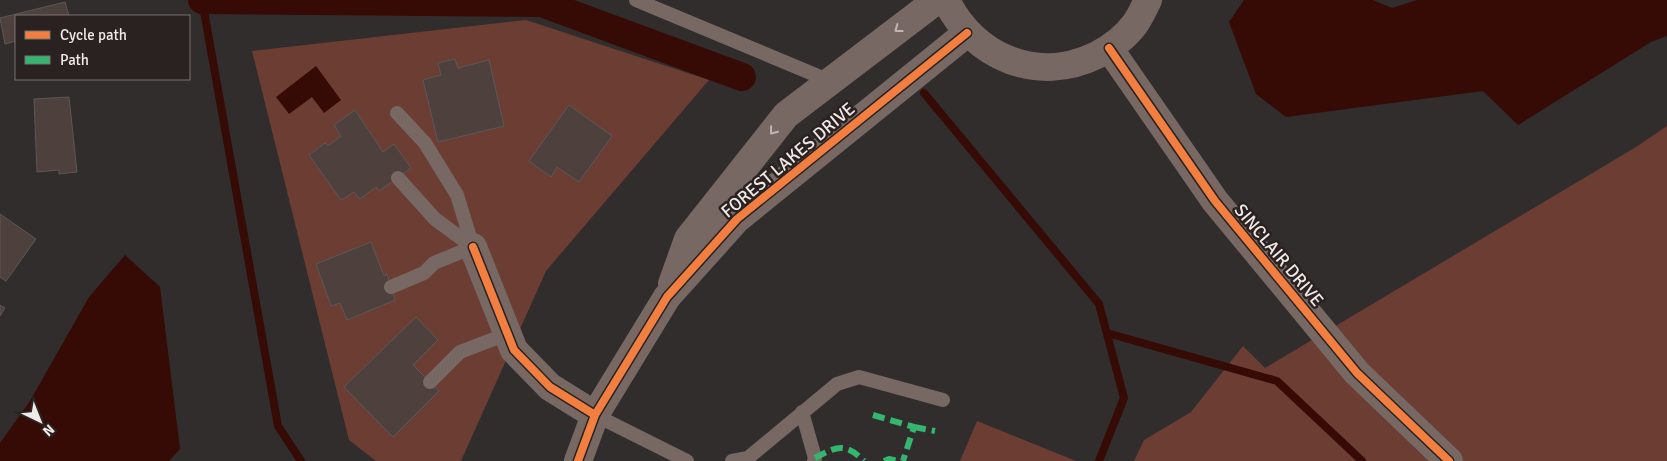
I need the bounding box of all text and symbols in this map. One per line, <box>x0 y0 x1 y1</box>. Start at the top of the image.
legend <box>15 15 190 80</box>
one-way arrow <box>895 24 904 33</box>
text: Cycle path <box>60 26 127 44</box>
text: Path <box>60 51 89 69</box>
street label: FOREST LAKES DRIVE <box>717 98 859 222</box>
one-way arrow <box>769 126 778 135</box>
street label: SINCLAIR DRIVE <box>1230 199 1328 311</box>
north arrow <box>15 396 65 446</box>
text: N <box>39 421 58 440</box>

